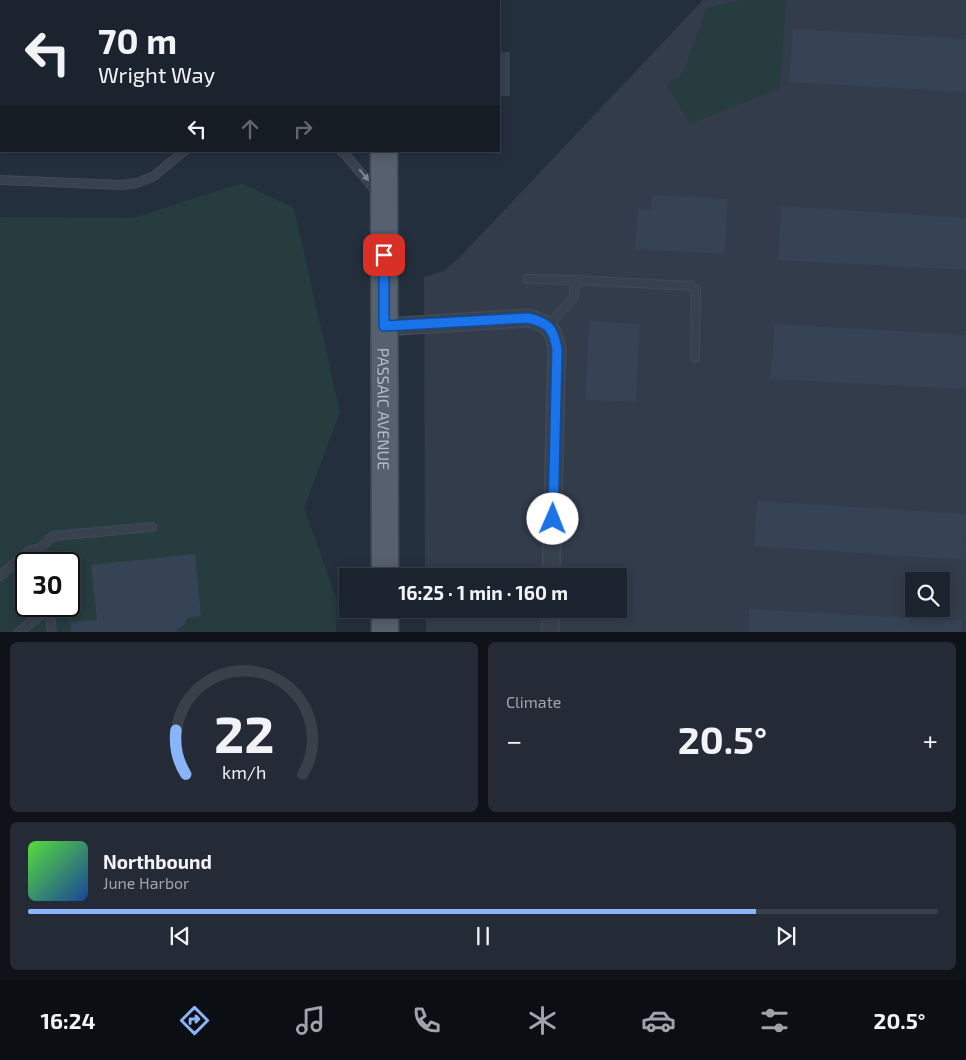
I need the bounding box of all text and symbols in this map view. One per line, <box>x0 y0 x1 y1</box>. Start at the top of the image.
text: 70 m <box>98 19 177 61</box>
icon: left <box>15 20 80 85</box>
text: Wright Way <box>98 61 215 87</box>
icon: left <box>183 115 211 143</box>
icon: ahead <box>236 115 264 143</box>
icon: right <box>289 115 317 143</box>
one-way arrow <box>358 169 369 182</box>
pin <box>363 234 405 276</box>
icon: arrive <box>370 241 398 269</box>
street label: PASSAIC AVENUE <box>375 348 394 470</box>
position arrow <box>526 492 578 544</box>
speed limit sign: 30 <box>15 552 80 617</box>
map controls <box>905 572 950 617</box>
button: search <box>905 572 950 617</box>
text: 16:25 · 1 min · 160 m <box>398 581 568 604</box>
text: Climate <box>506 692 561 711</box>
text: 22 <box>214 701 274 763</box>
text: 20.5° <box>678 716 767 762</box>
text: − <box>506 723 522 757</box>
text: + <box>923 723 938 757</box>
text: km/h <box>222 761 266 783</box>
text: Northbound <box>103 850 212 873</box>
text: June Harbor <box>103 873 190 892</box>
icon: previous <box>166 922 194 950</box>
icon: pause <box>469 922 497 950</box>
icon: next <box>772 922 800 950</box>
icon: directions <box>177 1003 212 1038</box>
icon: music <box>293 1003 328 1038</box>
icon: phone <box>409 1003 444 1038</box>
icon: climate <box>525 1003 560 1038</box>
icon: car <box>641 1003 676 1038</box>
icon: filters <box>757 1003 792 1038</box>
text: 16:24 <box>41 1007 96 1033</box>
text: 20.5° <box>874 1007 925 1033</box>

